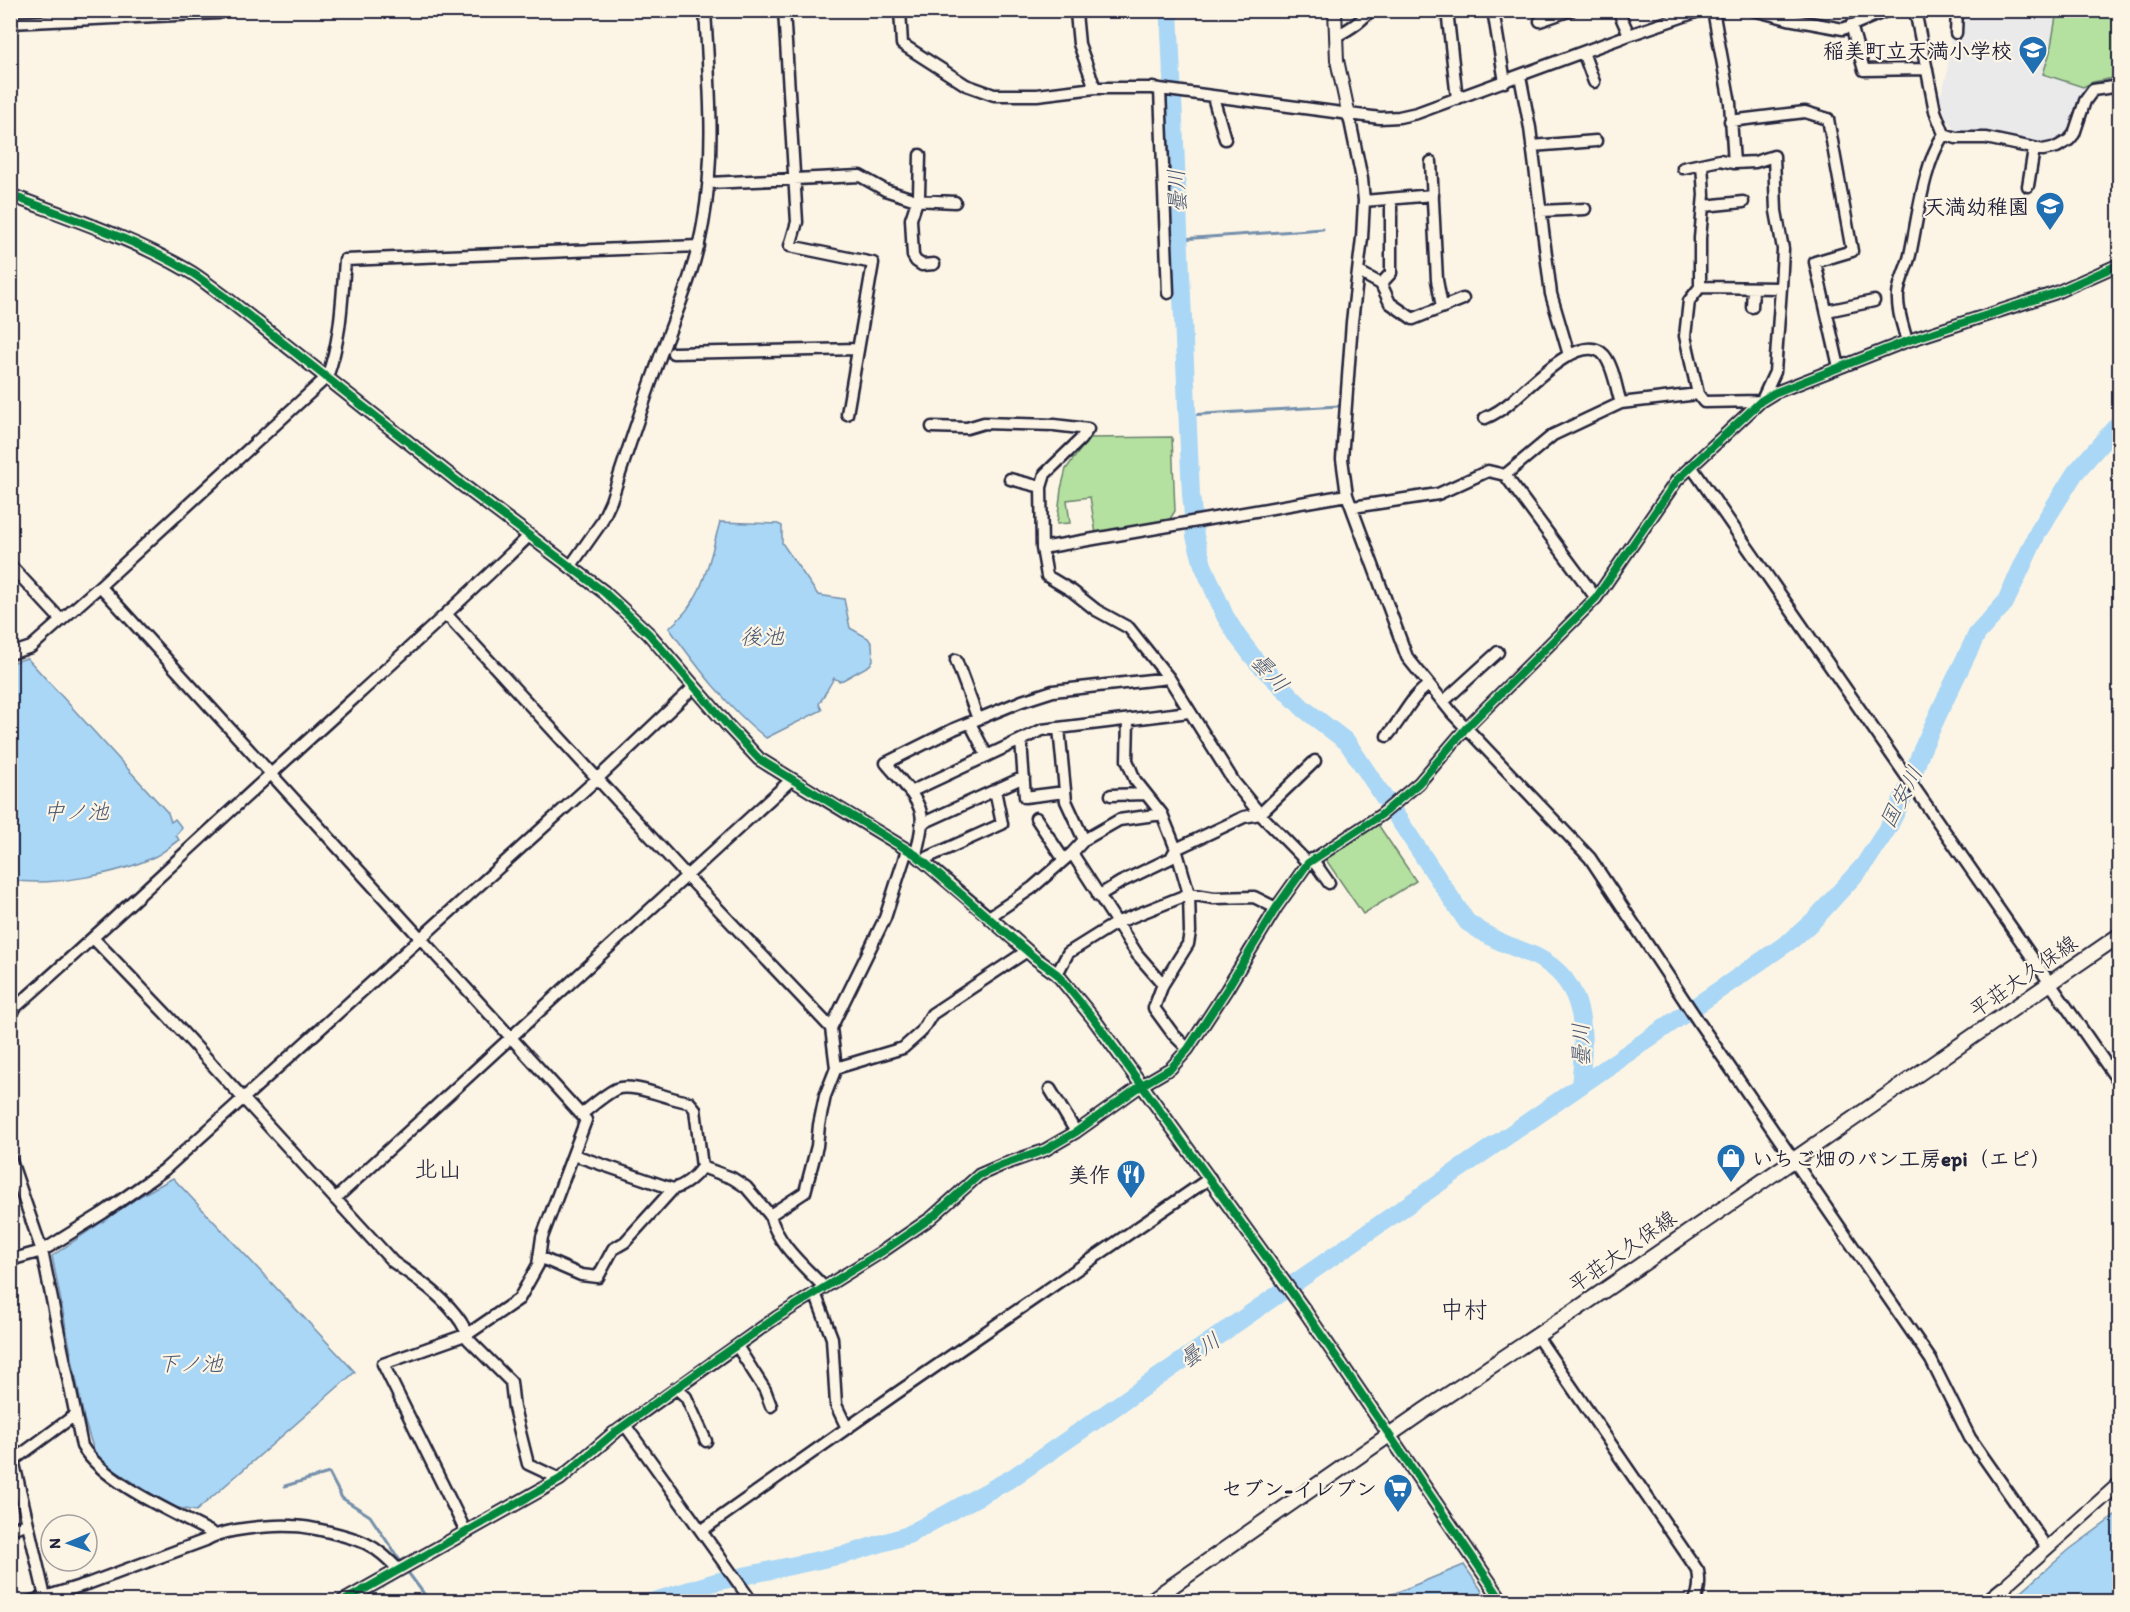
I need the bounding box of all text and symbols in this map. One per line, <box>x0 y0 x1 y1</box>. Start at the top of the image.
school or university icon: 稲美町立天満小学校 <box>2017 34 2049 76</box>
place label: 稲美町立天満小学校 <box>1823 38 2012 63</box>
water label: 曇川 <box>1162 168 1192 214</box>
school or university icon: 天満幼稚園 <box>2034 190 2066 232</box>
place label: 天満幼稚園 <box>1924 194 2029 219</box>
water label: 後池 <box>740 623 785 650</box>
water label: 曇川 <box>1245 648 1295 698</box>
water label: 国安川 <box>1874 762 1928 832</box>
water label: 中ノ池 <box>43 798 110 825</box>
street label: 平荘大久保線 <box>1964 930 2082 1022</box>
water label: 曇川 <box>1567 1023 1595 1067</box>
shop icon: いちご畑のパン工房epi（エピ） <box>1715 1142 1747 1184</box>
place label: いちご畑のパン工房epi（エピ） <box>1752 1146 2052 1172</box>
district label: 北山 <box>414 1154 462 1183</box>
restaurant icon: 美作 <box>1115 1158 1147 1200</box>
place label: 美作 <box>1068 1162 1110 1187</box>
street label: 平荘大久保線 <box>1563 1205 1681 1297</box>
district label: 中村 <box>1440 1295 1488 1324</box>
water label: 曇川 <box>1174 1326 1226 1374</box>
water label: 下ノ池 <box>157 1350 224 1377</box>
supermarket icon: セブン-イレブン <box>1382 1472 1414 1514</box>
place label: セブン-イレブン <box>1222 1476 1377 1501</box>
north arrow <box>39 1513 99 1573</box>
text: N <box>45 1538 64 1549</box>

